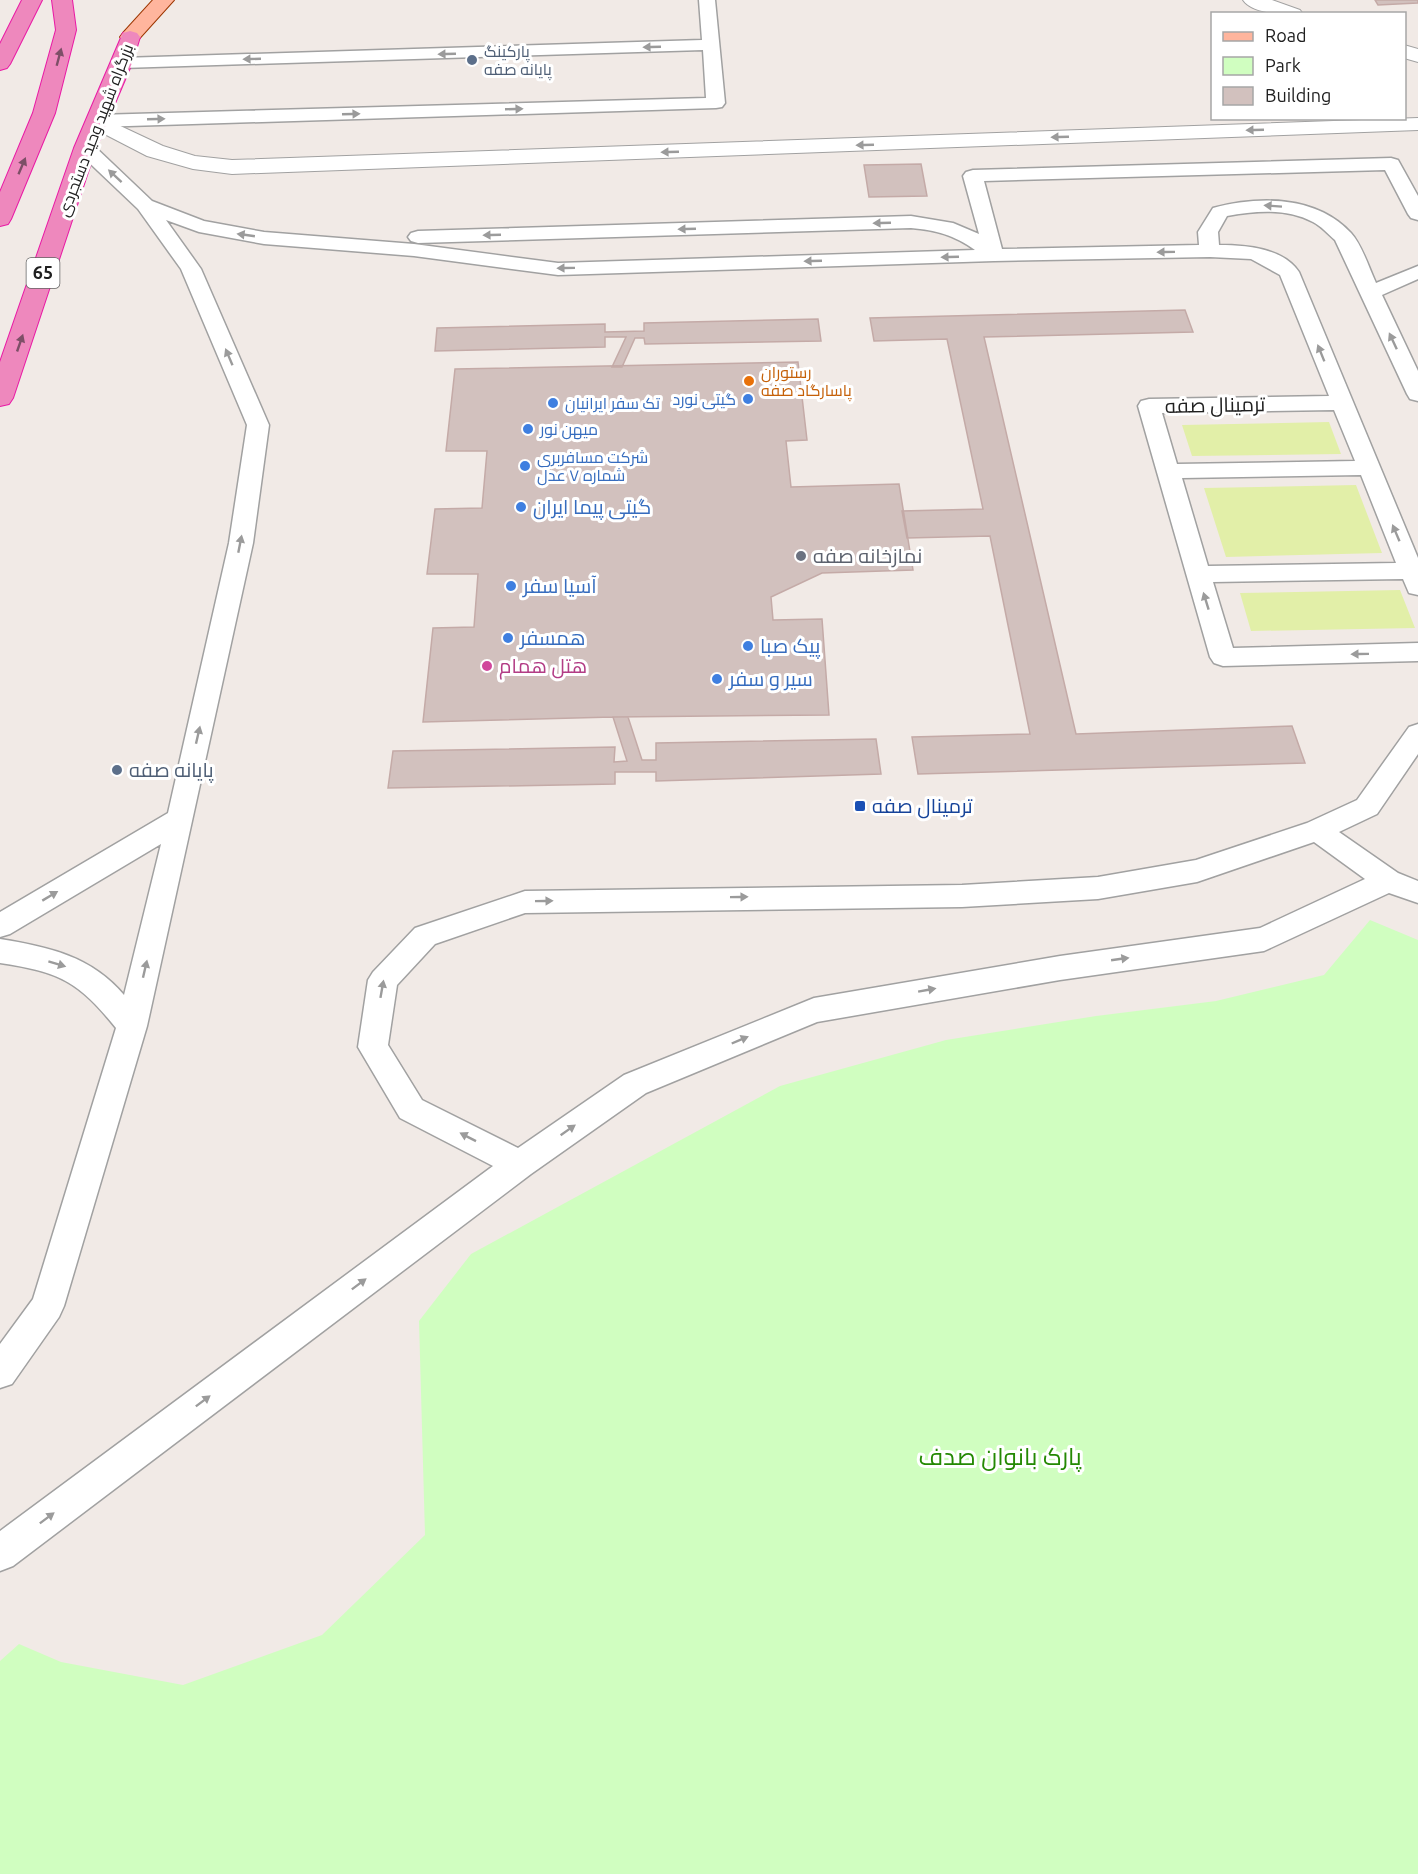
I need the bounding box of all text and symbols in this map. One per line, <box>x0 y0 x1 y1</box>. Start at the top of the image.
legend <box>1211 12 1406 120</box>
text: Road <box>1265 25 1307 45</box>
street label: بزرگراه شهید وحید دستجردی <box>54 41 138 220</box>
place label: پارکینگ پایانه صفه <box>484 42 552 81</box>
one-way arrow <box>642 42 661 52</box>
one-way arrow <box>54 48 64 66</box>
one-way arrow <box>437 49 456 58</box>
marker: پارکینگ پایانه صفه <box>465 53 479 67</box>
one-way arrow <box>242 54 261 64</box>
text: Park <box>1265 55 1301 75</box>
text: Building <box>1265 85 1331 105</box>
one-way arrow <box>505 105 524 114</box>
one-way arrow <box>341 109 360 119</box>
one-way arrow <box>146 115 165 124</box>
one-way arrow <box>1245 126 1264 135</box>
one-way arrow <box>1050 133 1069 142</box>
one-way arrow <box>855 140 874 149</box>
one-way arrow <box>661 147 680 157</box>
one-way arrow <box>18 157 27 175</box>
one-way arrow <box>108 170 122 184</box>
one-way arrow <box>1264 201 1283 211</box>
one-way arrow <box>873 218 892 227</box>
one-way arrow <box>678 224 697 233</box>
one-way arrow <box>483 230 502 239</box>
one-way arrow <box>237 231 256 240</box>
one-way arrow <box>1156 247 1175 257</box>
one-way arrow <box>940 252 959 261</box>
one-way arrow <box>803 256 822 265</box>
road number: 65 <box>26 258 60 288</box>
one-way arrow <box>556 263 575 273</box>
one-way arrow <box>1389 333 1398 350</box>
one-way arrow <box>15 334 25 352</box>
one-way arrow <box>1316 344 1326 362</box>
one-way arrow <box>224 347 234 365</box>
place label: رستوران پاسارگاد صفه <box>761 363 852 402</box>
marker: رستوران پاسارگاد صفه <box>742 374 756 388</box>
place label: گیتی نورد <box>673 390 736 410</box>
marker: گیتی نورد <box>741 392 755 406</box>
street label: ترمینال صفه <box>1165 392 1266 419</box>
place label: تک سفر ایرانیان <box>565 394 661 414</box>
marker: تک سفر ایرانیان <box>546 396 560 410</box>
place label: میهن نور <box>539 420 598 440</box>
marker: میهن نور <box>521 422 535 436</box>
place label: شرکت مسافربری شماره ۷ عدل <box>537 448 648 486</box>
marker: شرکت مسافربری شماره ۷ عدل <box>518 459 532 473</box>
place label: گیتی پیما ایران <box>533 495 651 520</box>
marker: گیتی پیما ایران <box>514 500 528 514</box>
one-way arrow <box>1391 524 1400 542</box>
one-way arrow <box>236 535 245 554</box>
place label: نمازخانه صفه <box>813 544 922 568</box>
marker: نمازخانه صفه <box>794 549 808 563</box>
place label: آسیا سفر <box>522 574 597 598</box>
marker: آسیا سفر <box>504 579 518 593</box>
one-way arrow <box>1201 591 1210 609</box>
place label: همسفر <box>519 626 585 650</box>
marker: همسفر <box>501 631 515 645</box>
place label: پیک صبا <box>760 634 821 659</box>
marker: پیک صبا <box>741 639 755 653</box>
one-way arrow <box>1350 649 1369 658</box>
place label: هتل همام <box>499 654 587 680</box>
marker: هتل همام <box>480 659 494 673</box>
place label: سیر و سفر <box>728 667 813 691</box>
marker: سیر و سفر <box>710 672 724 686</box>
one-way arrow <box>194 726 204 744</box>
place label: پایانه صفه <box>129 758 214 783</box>
marker: پایانه صفه <box>110 763 124 777</box>
place label: ترمینال صفه <box>872 794 973 819</box>
marker: ترمینال صفه <box>853 799 867 813</box>
one-way arrow <box>42 891 58 902</box>
one-way arrow <box>730 892 749 902</box>
one-way arrow <box>535 897 554 906</box>
one-way arrow <box>1110 955 1129 964</box>
one-way arrow <box>48 960 66 969</box>
one-way arrow <box>141 960 151 979</box>
one-way arrow <box>378 979 387 998</box>
one-way arrow <box>918 986 937 995</box>
one-way arrow <box>731 1035 749 1044</box>
one-way arrow <box>560 1125 576 1136</box>
one-way arrow <box>459 1133 476 1142</box>
one-way arrow <box>351 1278 367 1290</box>
one-way arrow <box>195 1395 211 1407</box>
park label: پارک بانوان صدف <box>918 1443 1082 1473</box>
one-way arrow <box>39 1512 54 1524</box>

